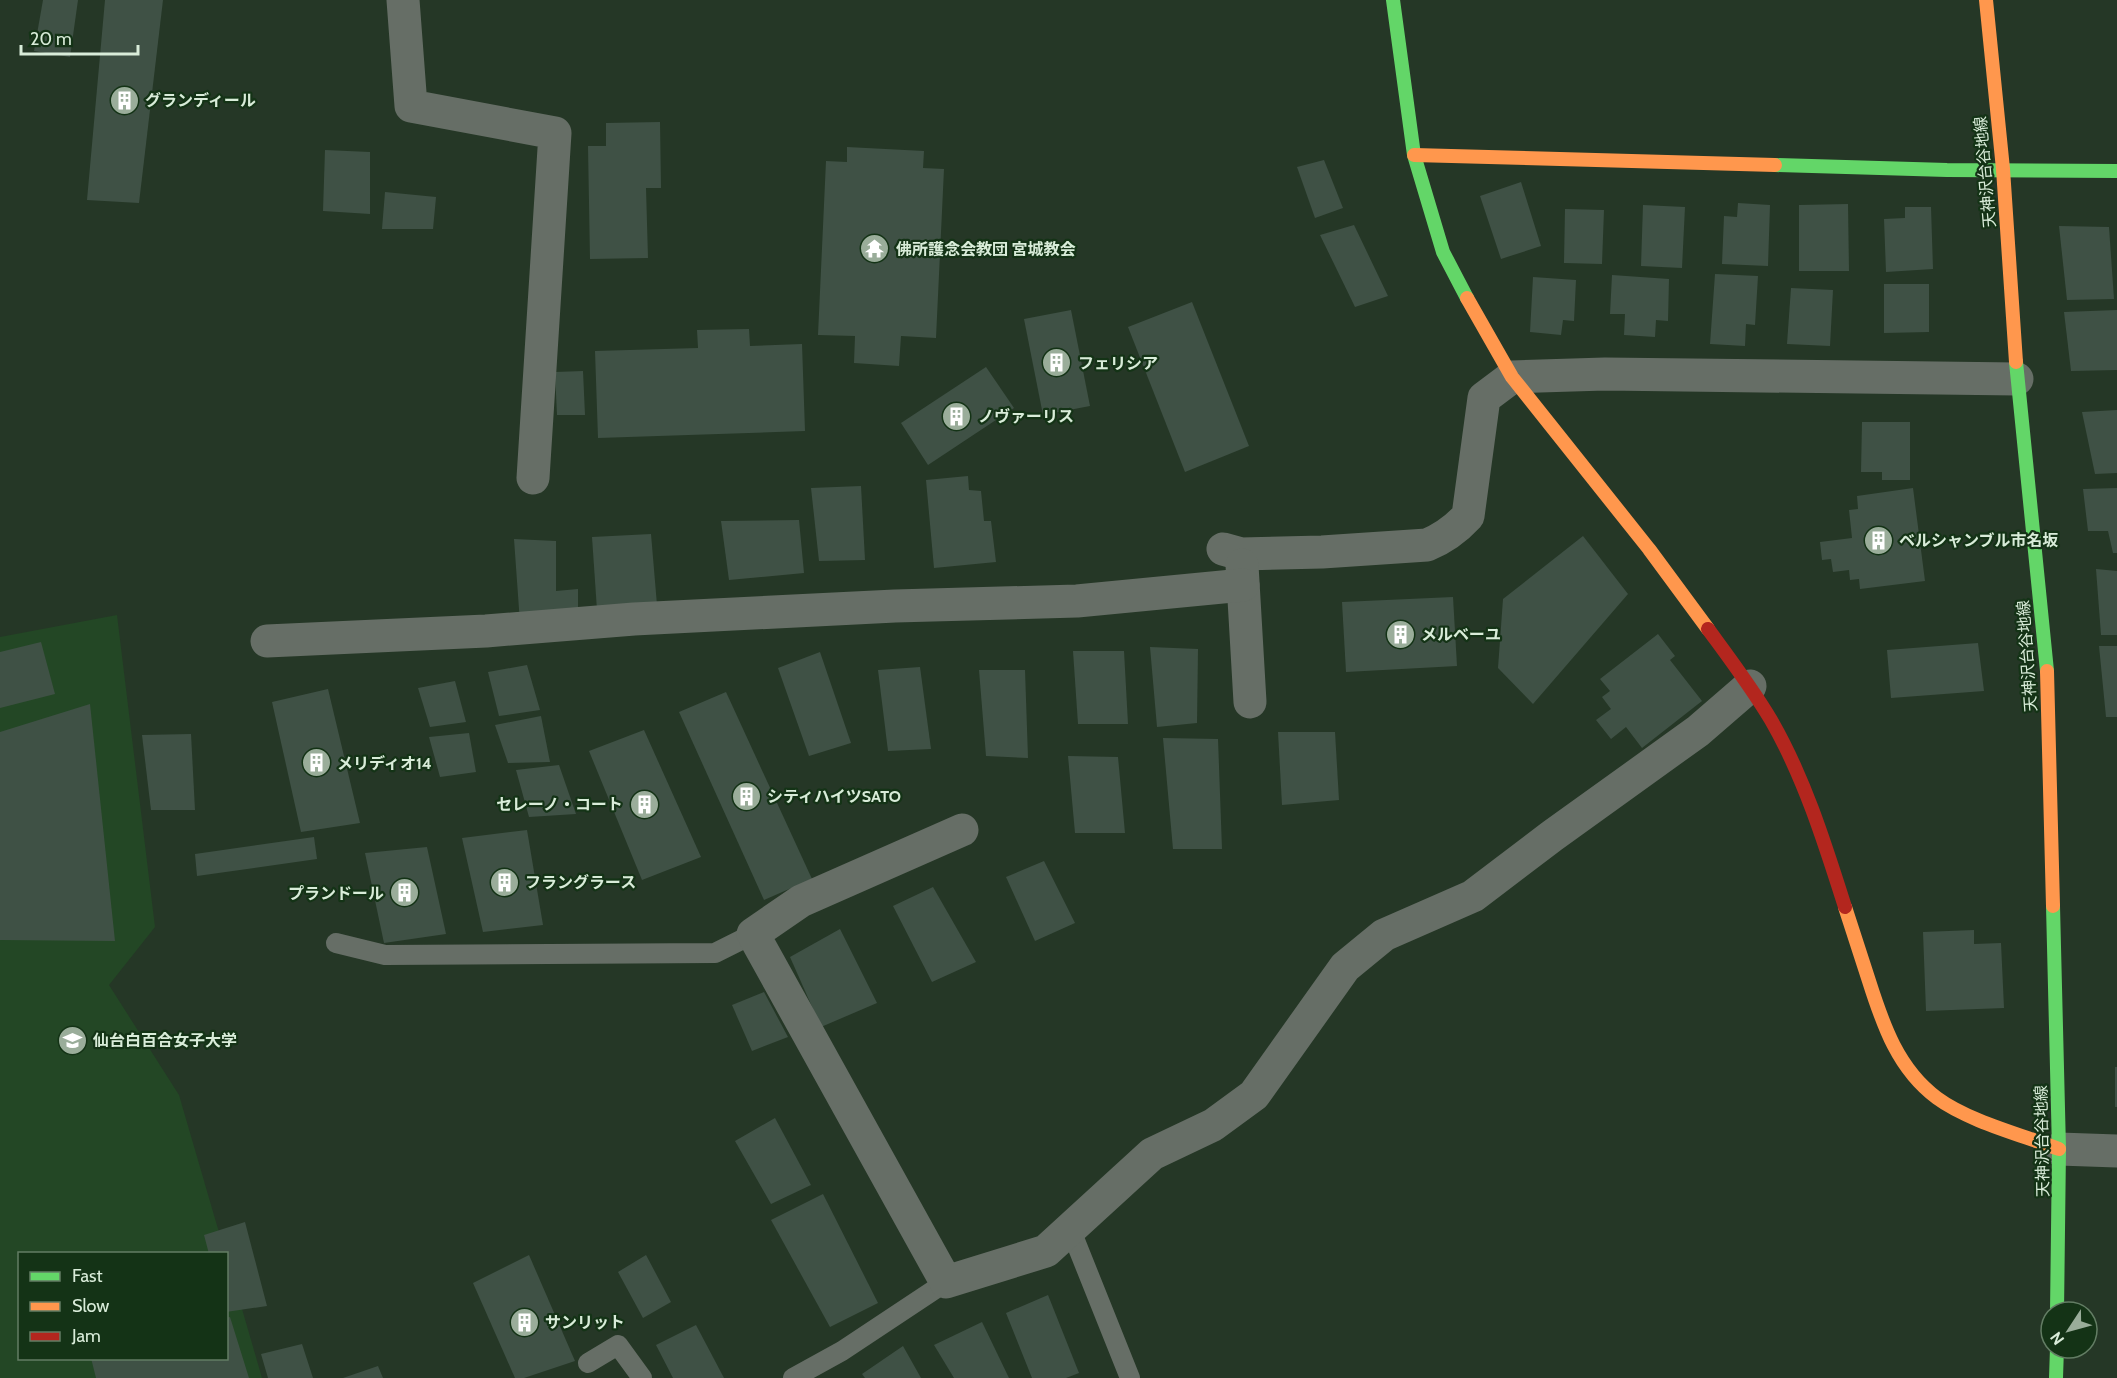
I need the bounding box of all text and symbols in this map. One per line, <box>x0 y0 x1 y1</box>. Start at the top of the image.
scale bar <box>21 18 138 56</box>
text: 20 m <box>30 28 72 50</box>
building icon: グランディール <box>108 84 140 116</box>
place label: グランディール <box>145 91 256 110</box>
street label: 天神沢台谷地線 <box>1971 115 1999 229</box>
temple icon: 佛所護念会教団 宮城教会 <box>859 233 891 265</box>
place label: 佛所護念会教団 宮城教会 <box>896 240 1076 259</box>
building icon: フェリシア <box>1041 347 1073 379</box>
place label: フェリシア <box>1078 354 1158 373</box>
building icon: ノヴァーリス <box>941 400 973 432</box>
place label: ノヴァーリス <box>978 407 1074 426</box>
building icon: ベルシャンブル市名坂 <box>1862 524 1894 556</box>
place label: ベルシャンブル市名坂 <box>1899 531 2059 550</box>
street label: 天神沢台谷地線 <box>2014 599 2040 713</box>
building icon: メルベーユ <box>1384 618 1416 650</box>
place label: メルベーユ <box>1421 625 1501 644</box>
building icon: メリディオ14 <box>300 747 332 779</box>
place label: メリディオ14 <box>337 754 432 773</box>
building icon: シティハイツSATO <box>730 780 762 812</box>
place label: シティハイツSATO <box>767 787 901 806</box>
building icon: セレーノ・コート <box>628 788 660 820</box>
place label: セレーノ・コート <box>496 795 623 814</box>
building icon: フラングラース <box>488 866 520 898</box>
place label: フラングラース <box>525 873 636 892</box>
building icon: プランドール <box>389 877 421 909</box>
place label: プランドール <box>288 884 384 903</box>
school or university icon: 仙台白百合女子大学 <box>56 1024 88 1056</box>
place label: 仙台白百合女子大学 <box>92 1031 237 1050</box>
street label: 天神沢台谷地線 <box>2032 1085 2052 1197</box>
legend <box>18 1252 228 1360</box>
text: Fast <box>72 1265 103 1287</box>
text: Slow <box>72 1295 109 1317</box>
north arrow <box>2039 1300 2099 1360</box>
building icon: サンリット <box>508 1306 540 1338</box>
place label: サンリット <box>545 1313 625 1332</box>
text: Jam <box>71 1325 101 1347</box>
text: N <box>2046 1328 2068 1349</box>

